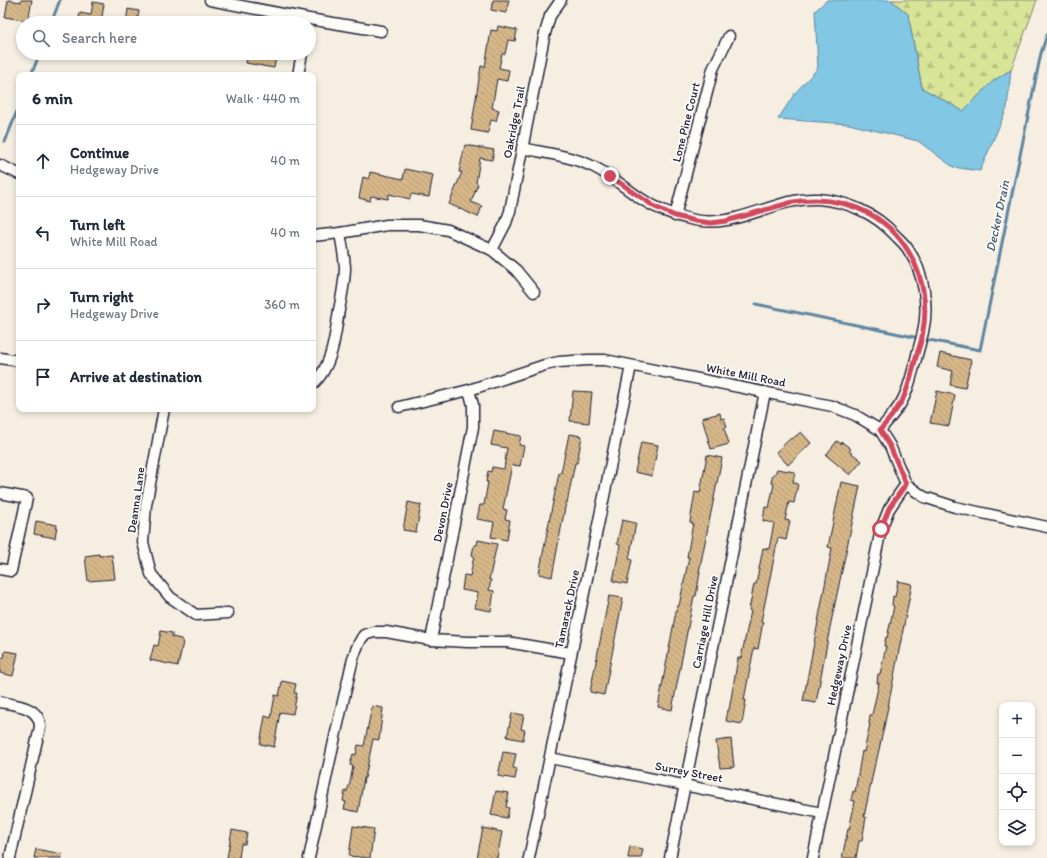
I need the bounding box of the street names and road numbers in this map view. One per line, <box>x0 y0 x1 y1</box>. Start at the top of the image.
street label: Lone Pine Court <box>669 80 703 163</box>
street label: Oakridge Trail <box>500 84 528 160</box>
street label: White Mill Road <box>705 360 788 390</box>
street label: Deanna Lane <box>124 466 148 534</box>
street label: Devon Drive <box>430 480 456 543</box>
street label: Tamarack Drive <box>552 568 582 650</box>
street label: Carriage Hill Drive <box>689 574 721 670</box>
street label: Hedgeway Drive <box>824 623 854 707</box>
street label: Surrey Street <box>654 759 724 786</box>

